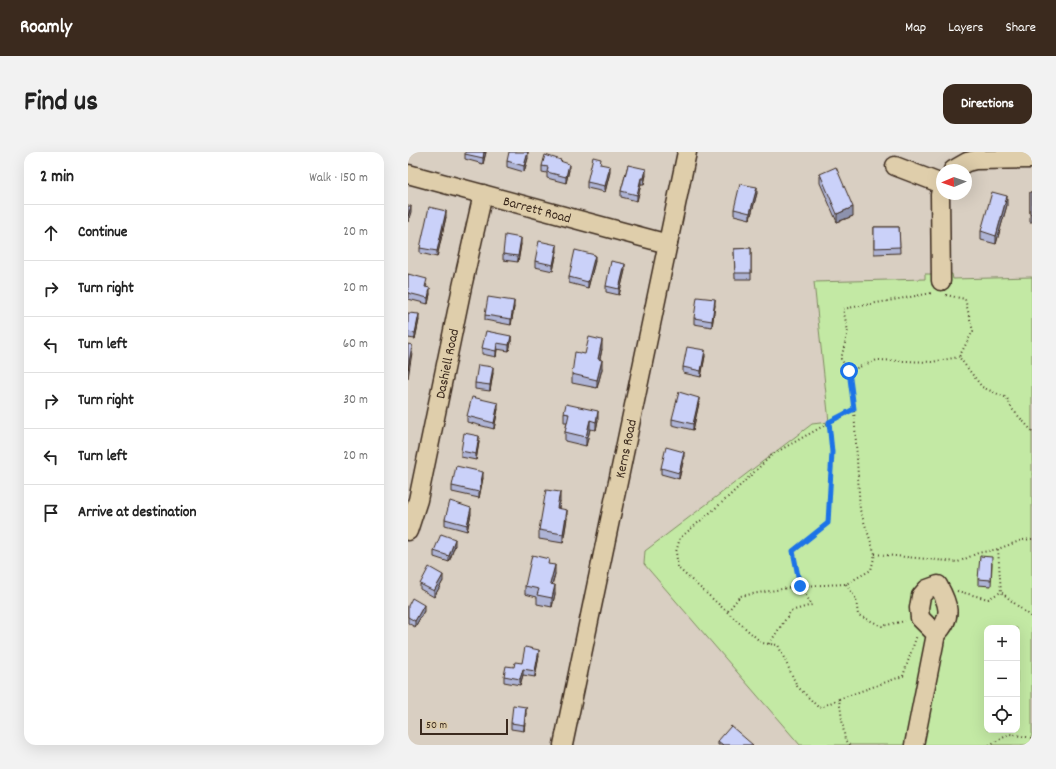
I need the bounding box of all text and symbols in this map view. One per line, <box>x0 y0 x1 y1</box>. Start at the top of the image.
text: Roamly <box>20 15 72 42</box>
text: Map <box>905 18 926 38</box>
text: Layers <box>948 18 983 38</box>
text: Share <box>1005 18 1036 38</box>
text: Find us <box>24 84 98 124</box>
button: Directions <box>943 84 1032 124</box>
north arrow <box>936 164 972 200</box>
text: 2 min <box>40 166 74 190</box>
text: Walk · 150 m <box>309 169 368 188</box>
street label: Barrett Road <box>501 192 573 229</box>
icon: ahead <box>40 222 62 244</box>
text: Continue <box>78 222 127 244</box>
text: 20 m <box>343 223 368 242</box>
icon: right <box>40 278 62 300</box>
text: Turn right <box>78 278 134 300</box>
text: 20 m <box>343 279 368 298</box>
street label: Dashiell Road <box>431 327 465 401</box>
icon: left <box>40 334 62 356</box>
text: Turn left <box>78 334 127 356</box>
text: 60 m <box>343 335 368 354</box>
route start <box>840 362 858 380</box>
icon: right <box>40 390 62 412</box>
text: Turn right <box>78 390 134 412</box>
text: 30 m <box>343 391 368 410</box>
street label: Kerns Road <box>611 418 643 480</box>
icon: left <box>40 446 62 468</box>
text: Turn left <box>78 446 127 468</box>
text: 20 m <box>343 447 368 466</box>
icon: arrive <box>40 502 62 524</box>
text: Arrive at destination <box>78 502 196 524</box>
route end <box>791 577 809 595</box>
map controls <box>984 625 1020 733</box>
button: + <box>984 625 1020 661</box>
button: − <box>984 661 1020 697</box>
button: locate <box>984 697 1020 733</box>
scale bar <box>420 717 508 736</box>
text: 50 m <box>426 718 447 734</box>

